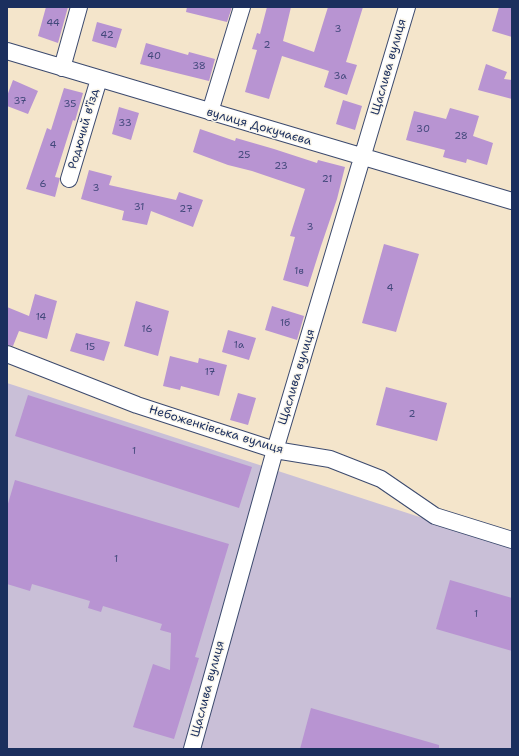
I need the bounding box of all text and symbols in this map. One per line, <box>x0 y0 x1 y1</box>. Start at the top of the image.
house number: 44 <box>46 17 60 29</box>
street label: Щаслива вулиця <box>368 17 410 117</box>
house number: 3 <box>335 23 341 35</box>
house number: 42 <box>100 29 114 41</box>
house number: 2 <box>264 39 270 51</box>
house number: 40 <box>147 50 161 62</box>
house number: 38 <box>192 60 206 72</box>
house number: 3а <box>333 70 347 82</box>
street label: Родючий в'їзд <box>66 87 102 171</box>
house number: 37 <box>13 95 27 107</box>
house number: 35 <box>64 98 76 110</box>
street label: вулиця Докучаєва <box>205 105 313 149</box>
house number: 33 <box>118 117 132 129</box>
house number: 30 <box>416 123 430 135</box>
house number: 28 <box>454 130 468 142</box>
house number: 4 <box>50 139 56 151</box>
house number: 25 <box>238 149 250 161</box>
house number: 23 <box>274 160 288 172</box>
house number: 21 <box>322 173 332 185</box>
house number: 6 <box>40 178 46 190</box>
house number: 3 <box>93 182 99 194</box>
house number: 31 <box>134 201 144 213</box>
house number: 27 <box>179 203 193 215</box>
house number: 3 <box>307 221 313 233</box>
house number: 1в <box>294 265 304 277</box>
house number: 4 <box>387 282 393 294</box>
house number: 14 <box>36 311 46 323</box>
house number: 1б <box>280 317 290 329</box>
house number: 16 <box>142 323 152 335</box>
street label: Щаслива вулиця <box>276 327 318 427</box>
house number: 1а <box>234 339 244 351</box>
house number: 15 <box>85 341 95 353</box>
house number: 17 <box>205 366 215 378</box>
street label: Небоженківська вулиця <box>147 403 285 457</box>
house number: 2 <box>409 408 415 420</box>
house number: 1 <box>132 445 136 457</box>
house number: 1 <box>114 553 118 565</box>
house number: 1 <box>474 608 478 620</box>
street label: Щаслива вулиця <box>188 639 228 739</box>

